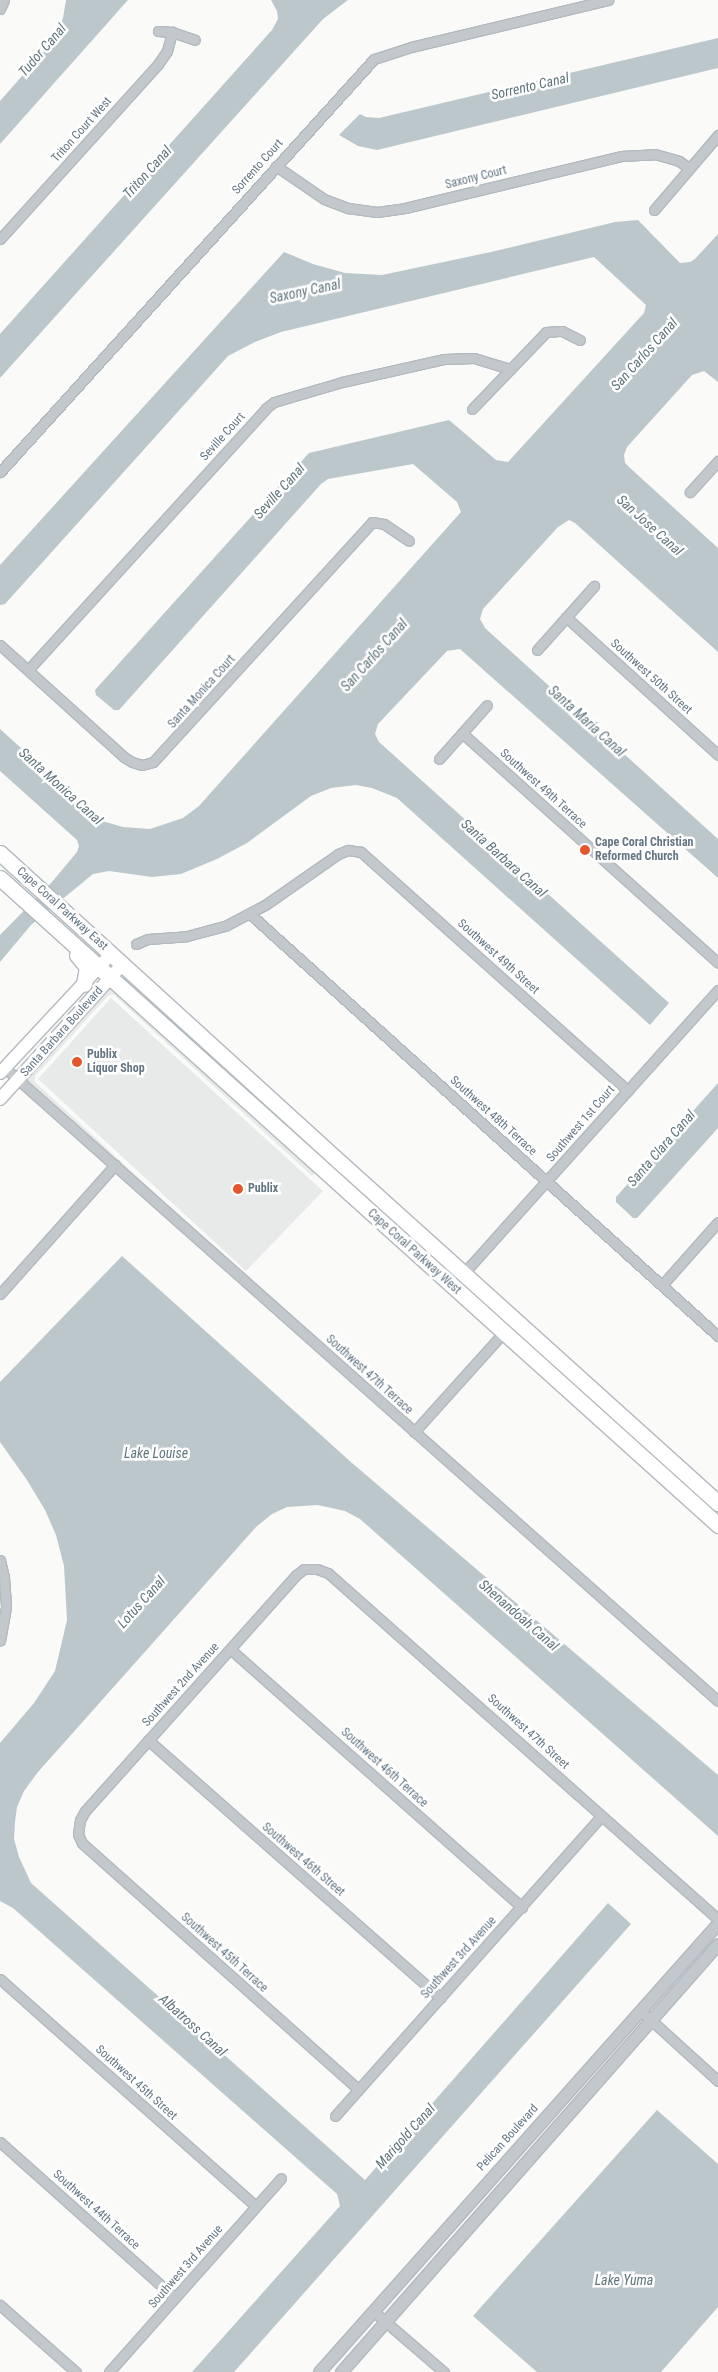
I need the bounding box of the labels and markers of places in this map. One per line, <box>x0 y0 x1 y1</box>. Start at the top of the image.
place label: Cape Coral Christian Reformed Church <box>595 836 693 864</box>
marker: Cape Coral Christian Reformed Church <box>579 844 591 856</box>
place label: Publix Liquor Shop <box>87 1048 145 1076</box>
marker: Publix Liquor Shop <box>71 1056 83 1068</box>
place label: Publix <box>248 1182 278 1196</box>
marker: Publix <box>232 1183 244 1195</box>

